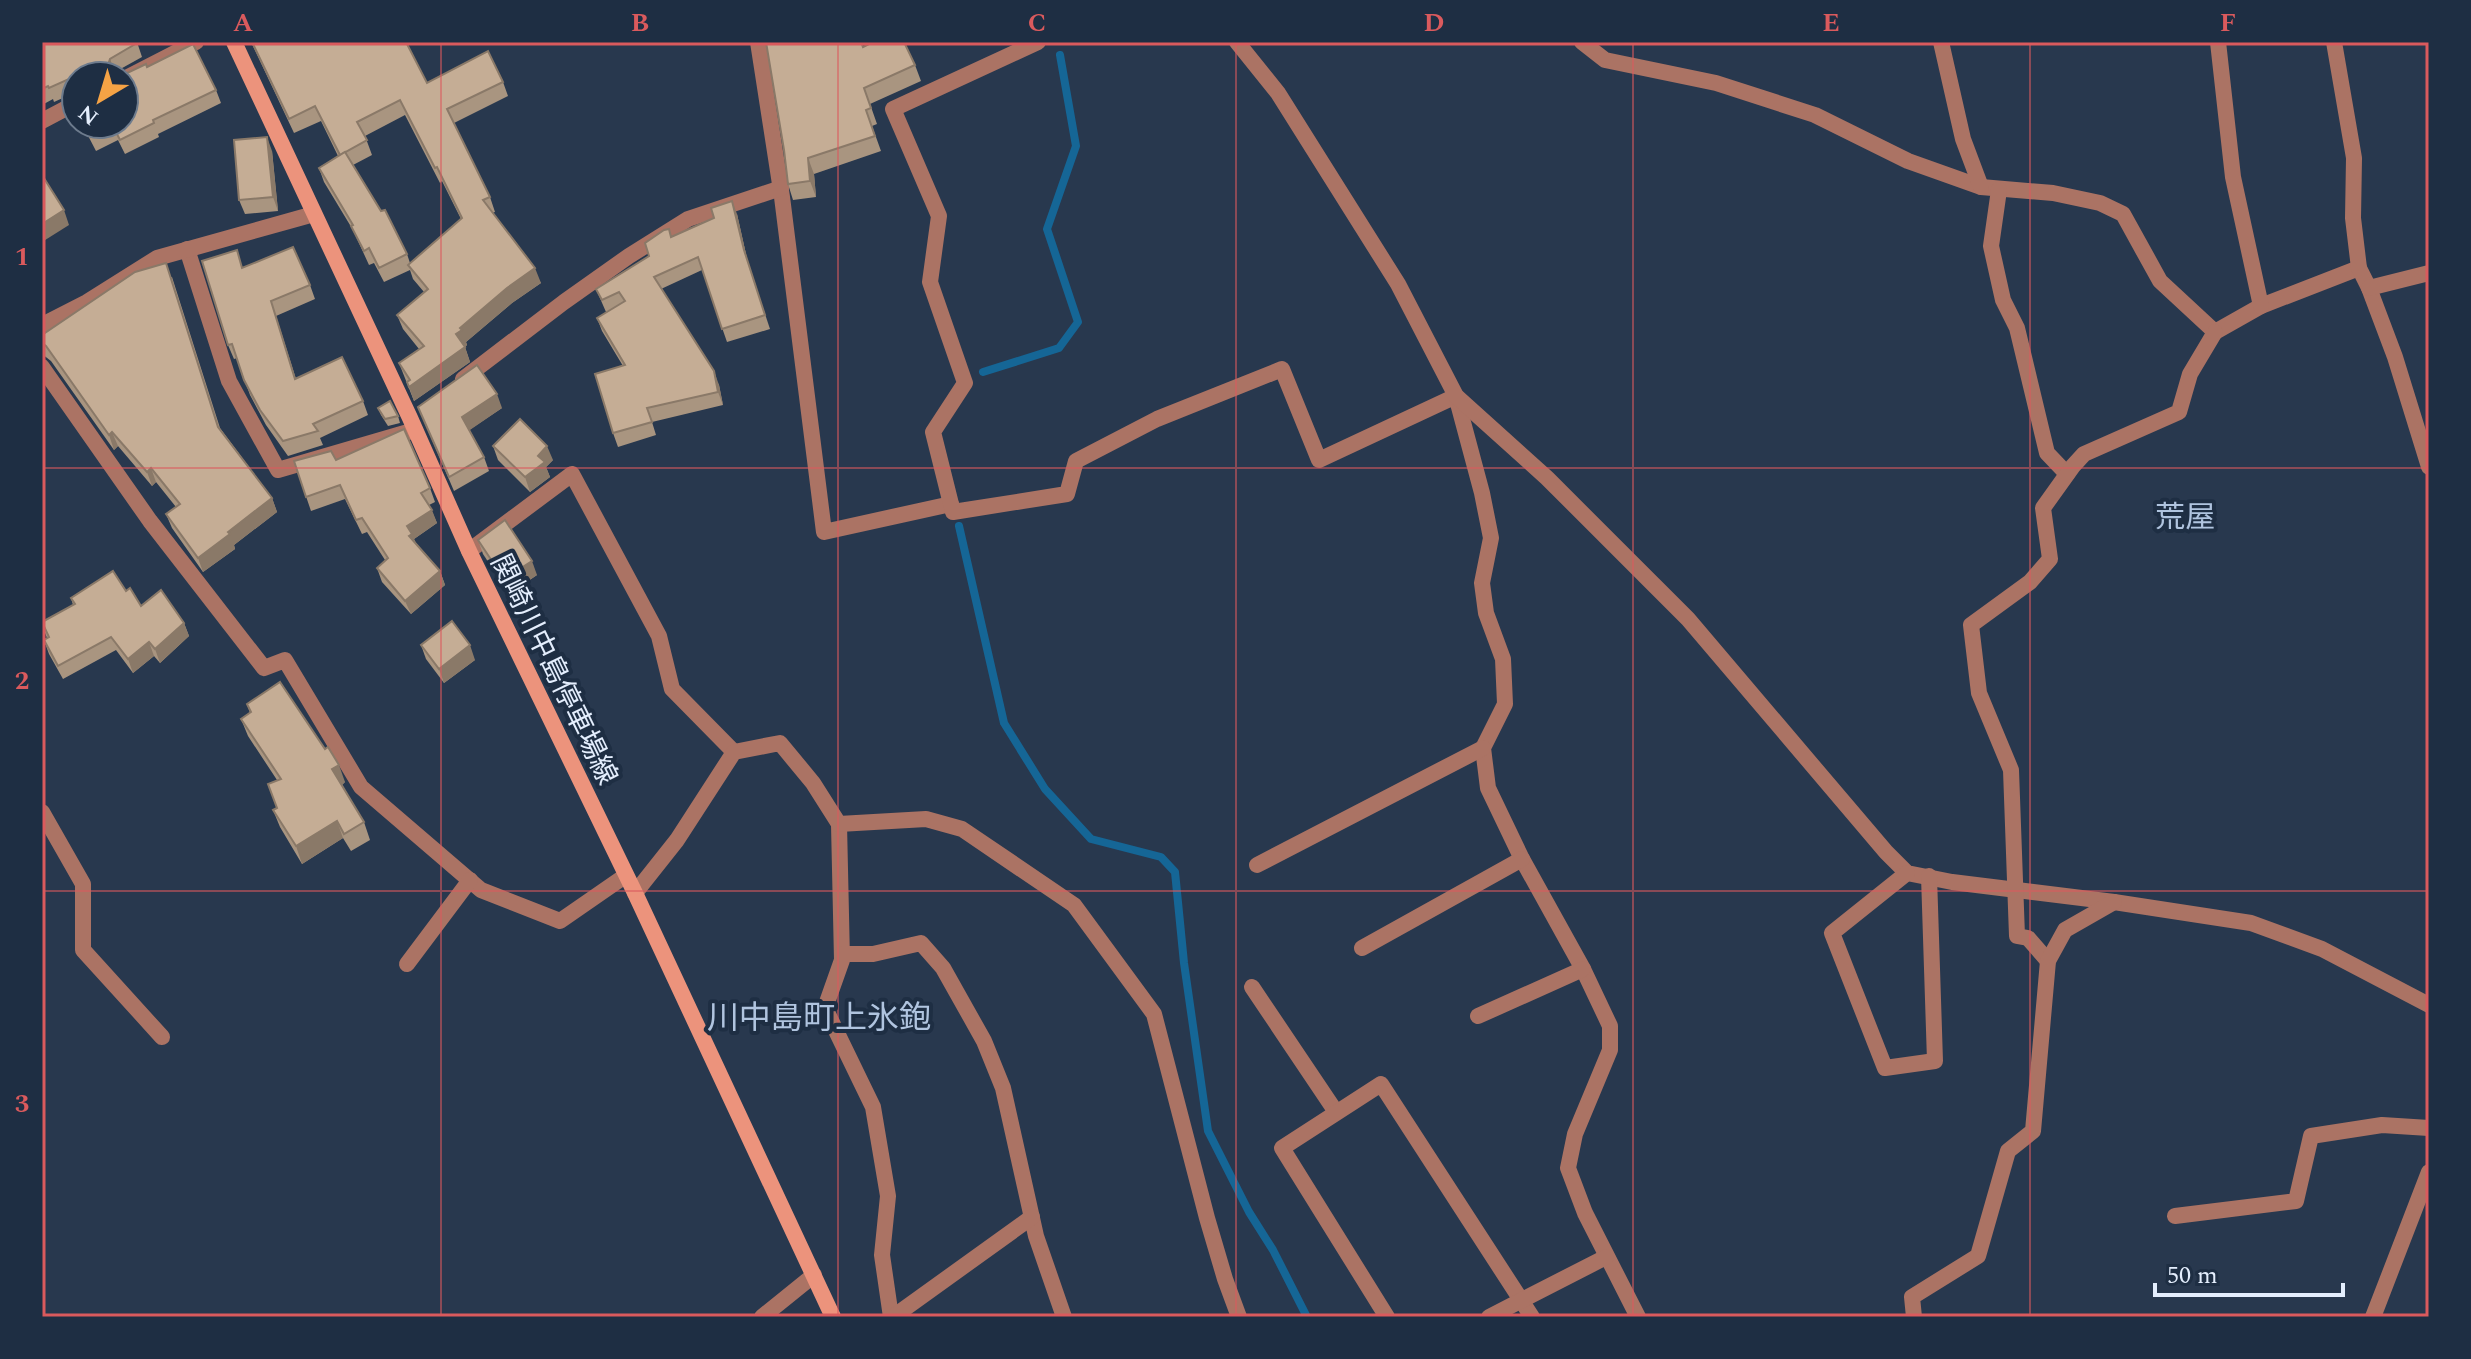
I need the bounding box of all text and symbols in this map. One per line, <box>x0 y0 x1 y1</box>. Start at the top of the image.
text: A <box>233 3 253 43</box>
text: B <box>631 3 649 43</box>
text: C <box>1028 3 1046 43</box>
text: D <box>1424 3 1444 43</box>
text: E <box>1822 3 1840 43</box>
text: F <box>2220 3 2236 43</box>
north arrow <box>60 60 140 140</box>
text: N <box>71 96 106 133</box>
text: 1 <box>15 237 29 277</box>
district label: 荒屋 <box>2155 495 2215 541</box>
street label: 関崎川中島停車場線 <box>479 547 628 792</box>
text: 2 <box>15 661 29 701</box>
district label: 川中島町上氷鉋 <box>707 994 931 1043</box>
text: 3 <box>15 1084 29 1124</box>
scale bar <box>2155 1247 2343 1297</box>
text: 50 m <box>2167 1258 2218 1294</box>

